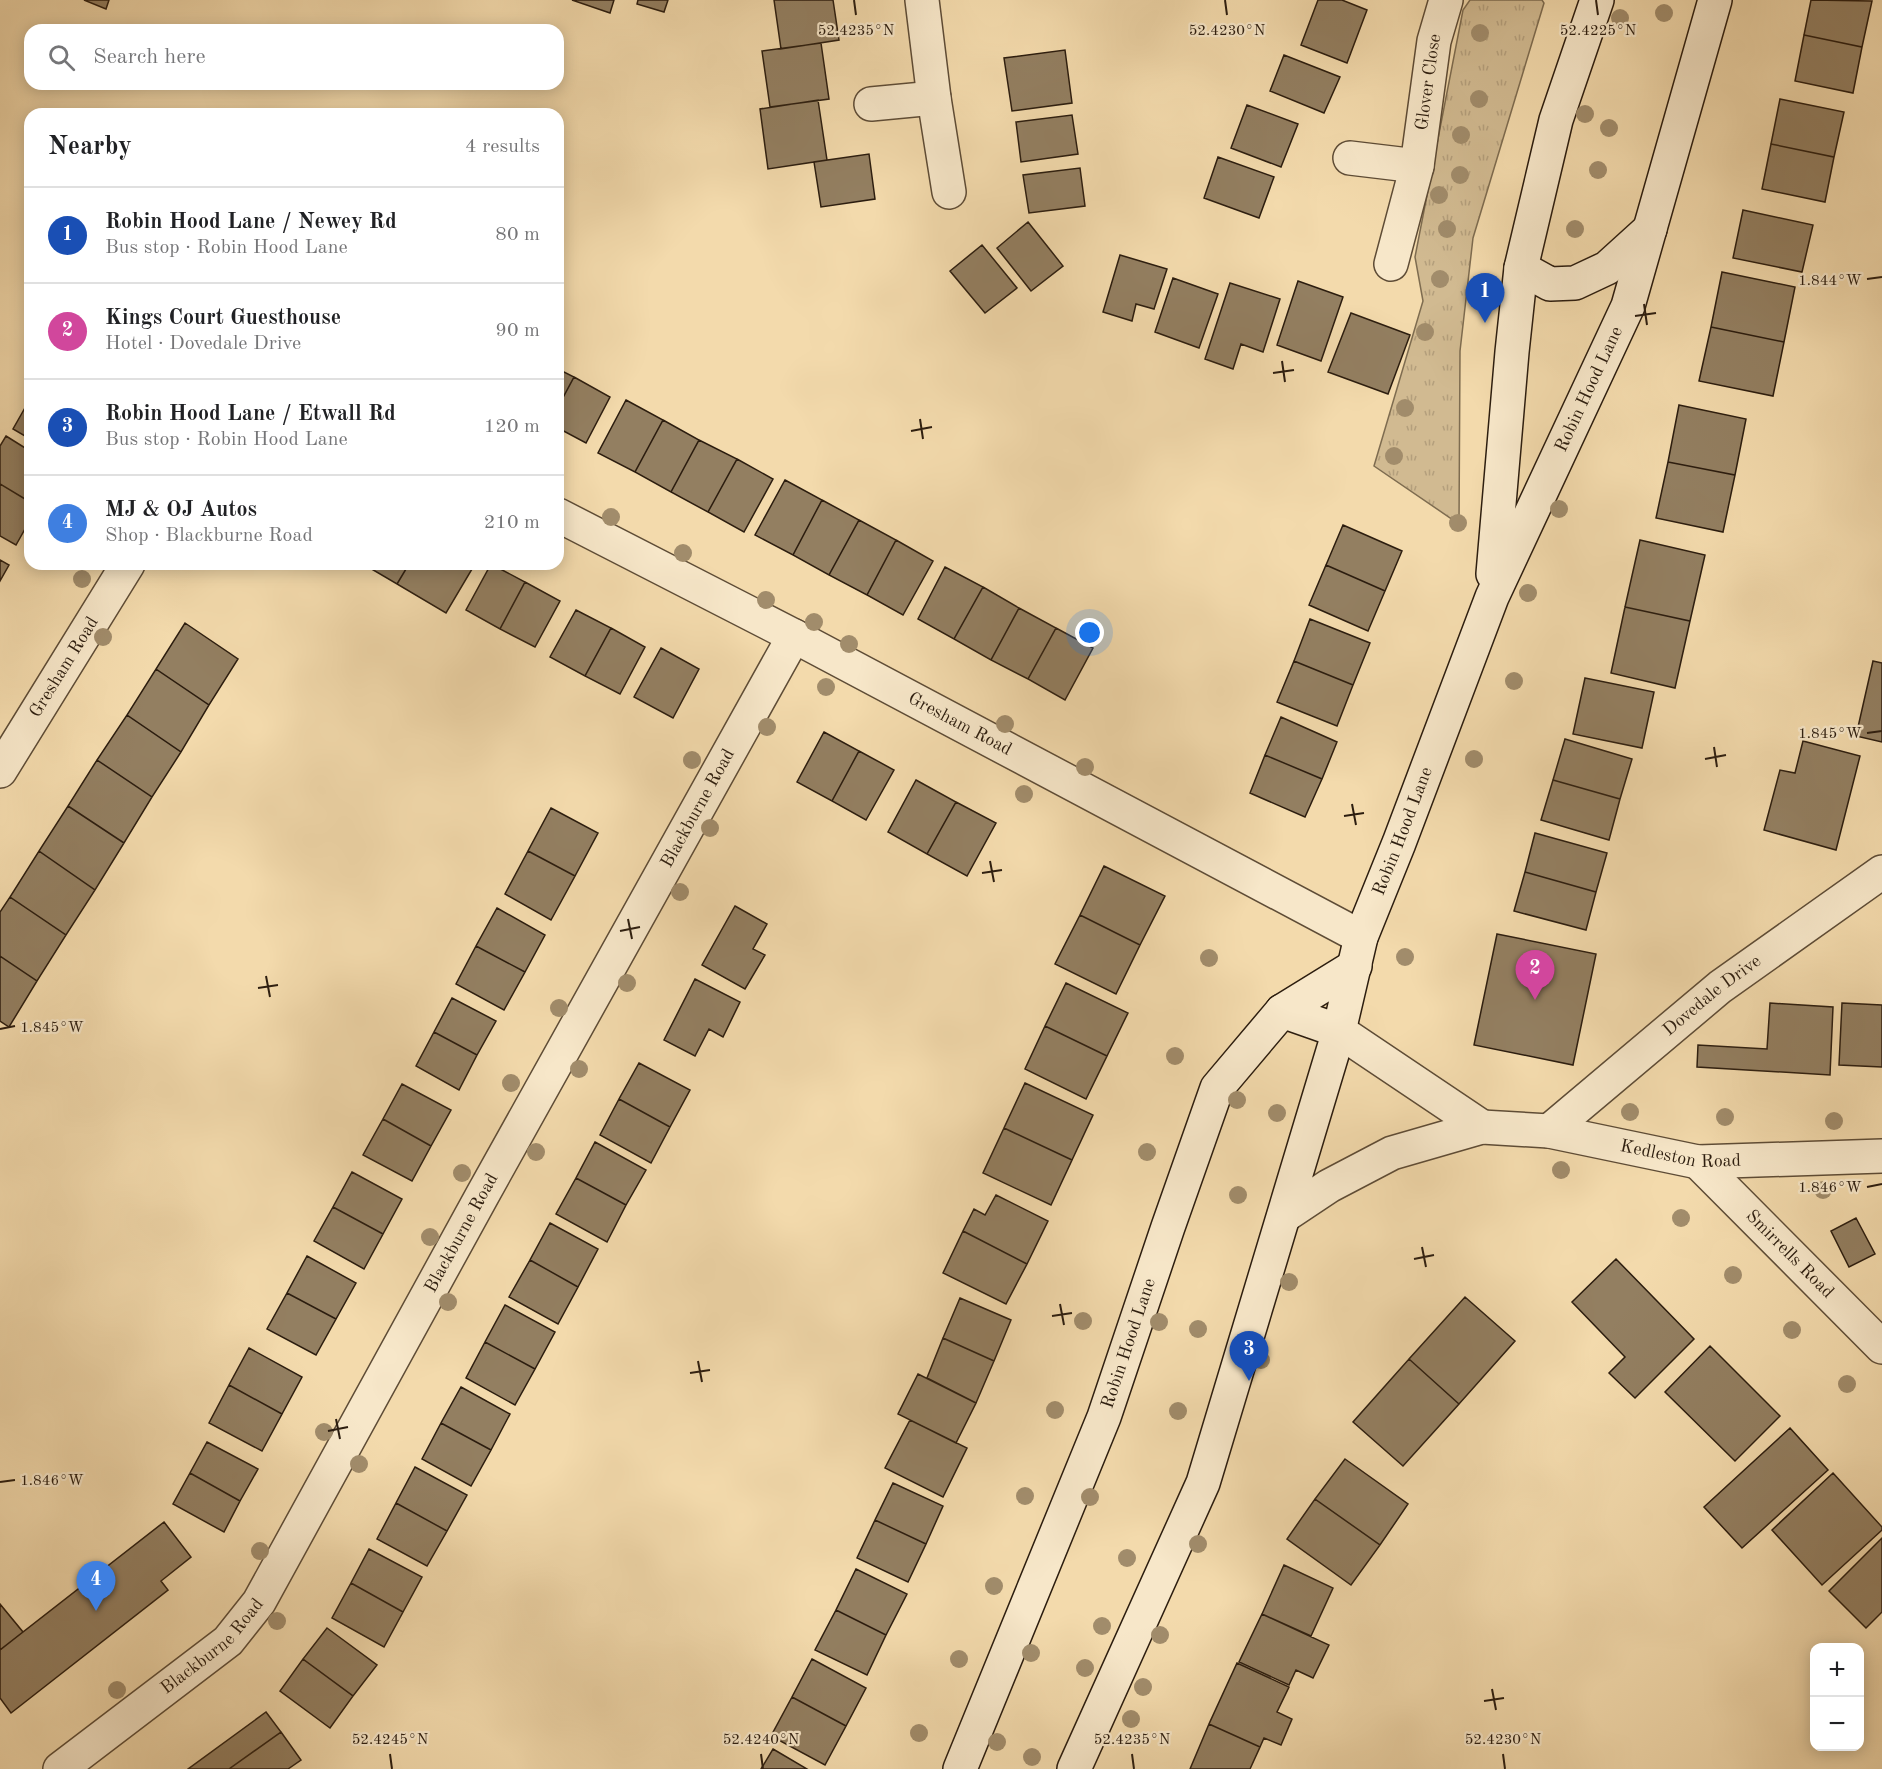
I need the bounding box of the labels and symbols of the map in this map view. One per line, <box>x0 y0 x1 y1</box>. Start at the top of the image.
text: 52.4235°N <box>818 24 895 39</box>
text: 52.4230°N <box>1189 24 1266 39</box>
text: 52.4225°N <box>1560 24 1637 39</box>
street label: Glover Close <box>1413 32 1445 132</box>
pin: 1 <box>1466 274 1504 323</box>
text: 1.844°W <box>1798 274 1862 289</box>
street label: Robin Hood Lane <box>1552 324 1626 455</box>
street label: Gresham Road <box>26 614 102 721</box>
your location <box>1075 618 1104 647</box>
street label: Gresham Road <box>905 689 1015 759</box>
text: 1.845°W <box>1798 727 1862 742</box>
street label: Blackburne Road <box>658 746 738 871</box>
street label: Robin Hood Lane <box>1370 765 1436 898</box>
pin: 2 <box>1516 950 1555 1000</box>
street label: Dovedale Drive <box>1660 952 1764 1040</box>
text: 1.845°W <box>20 1021 84 1036</box>
street label: Kedleston Road <box>1618 1137 1741 1171</box>
street label: Blackburne Road <box>422 1170 502 1296</box>
text: 1.846°W <box>1798 1181 1862 1196</box>
street label: Smirrells Road <box>1742 1207 1837 1302</box>
street label: Robin Hood Lane <box>1099 1276 1159 1411</box>
pin: 3 <box>1230 1332 1268 1381</box>
text: 1.846°W <box>20 1474 84 1489</box>
pin: 4 <box>76 1562 116 1611</box>
street label: Blackburne Road <box>158 1595 267 1698</box>
text: 52.4245°N <box>352 1733 429 1748</box>
text: 52.4240°N <box>723 1733 800 1748</box>
text: 52.4235°N <box>1094 1733 1171 1748</box>
text: 52.4230°N <box>1465 1733 1542 1748</box>

